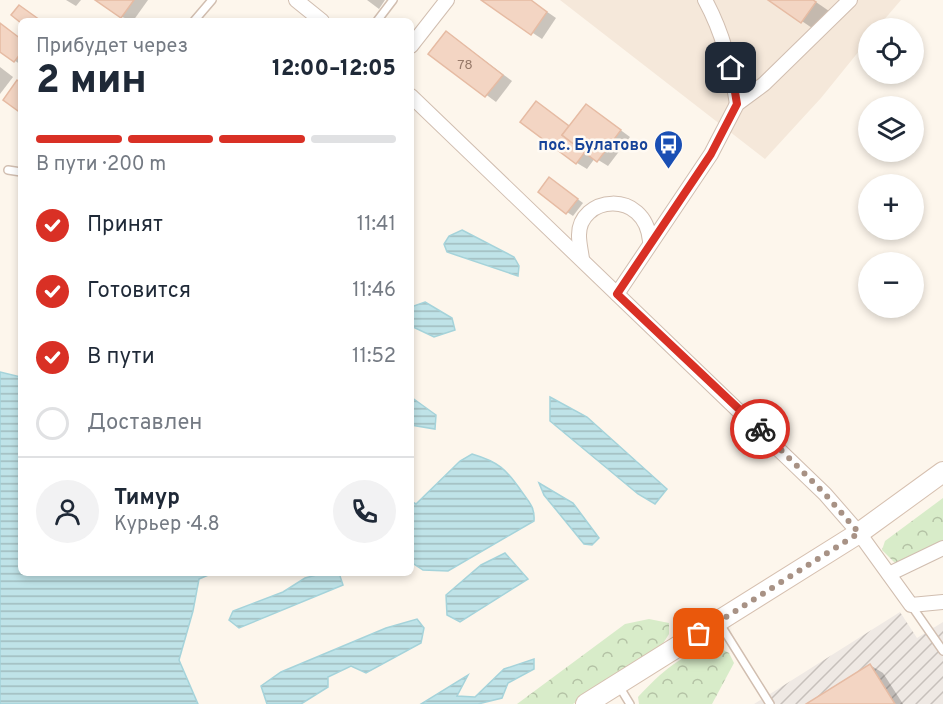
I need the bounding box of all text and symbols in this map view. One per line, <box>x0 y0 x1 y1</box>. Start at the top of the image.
map controls <box>858 18 924 318</box>
button: locate <box>858 18 924 84</box>
text: Прибудет через <box>36 34 188 60</box>
pin <box>705 42 756 93</box>
icon: home <box>714 51 747 84</box>
text: 12:00–12:05 <box>272 56 396 83</box>
house number: 78 <box>457 57 473 74</box>
text: 2 мин <box>36 58 147 107</box>
button: layers <box>858 96 924 162</box>
bus stop icon: пос. Булатово <box>653 128 685 170</box>
place label: пос. Булатово <box>538 136 648 156</box>
text: В пути · 200 m <box>36 152 166 178</box>
button: + <box>858 174 924 240</box>
icon: check <box>36 209 69 242</box>
text: Принят <box>87 212 163 239</box>
text: 11:41 <box>357 212 396 238</box>
button: − <box>858 252 924 318</box>
icon: check <box>36 275 69 308</box>
text: Готовится <box>87 278 191 305</box>
text: 11:46 <box>352 278 396 304</box>
icon: check <box>36 341 69 374</box>
text: В пути <box>87 344 155 371</box>
text: 11:52 <box>352 344 396 370</box>
courier <box>730 399 790 459</box>
text: Доставлен <box>87 410 202 437</box>
icon: bike <box>744 413 777 446</box>
button: person <box>36 480 99 543</box>
button: phone <box>333 480 396 543</box>
text: Тимур <box>114 485 180 512</box>
text: Курьер · 4.8 <box>114 512 220 538</box>
pin <box>673 608 724 659</box>
icon: bag <box>682 617 715 650</box>

